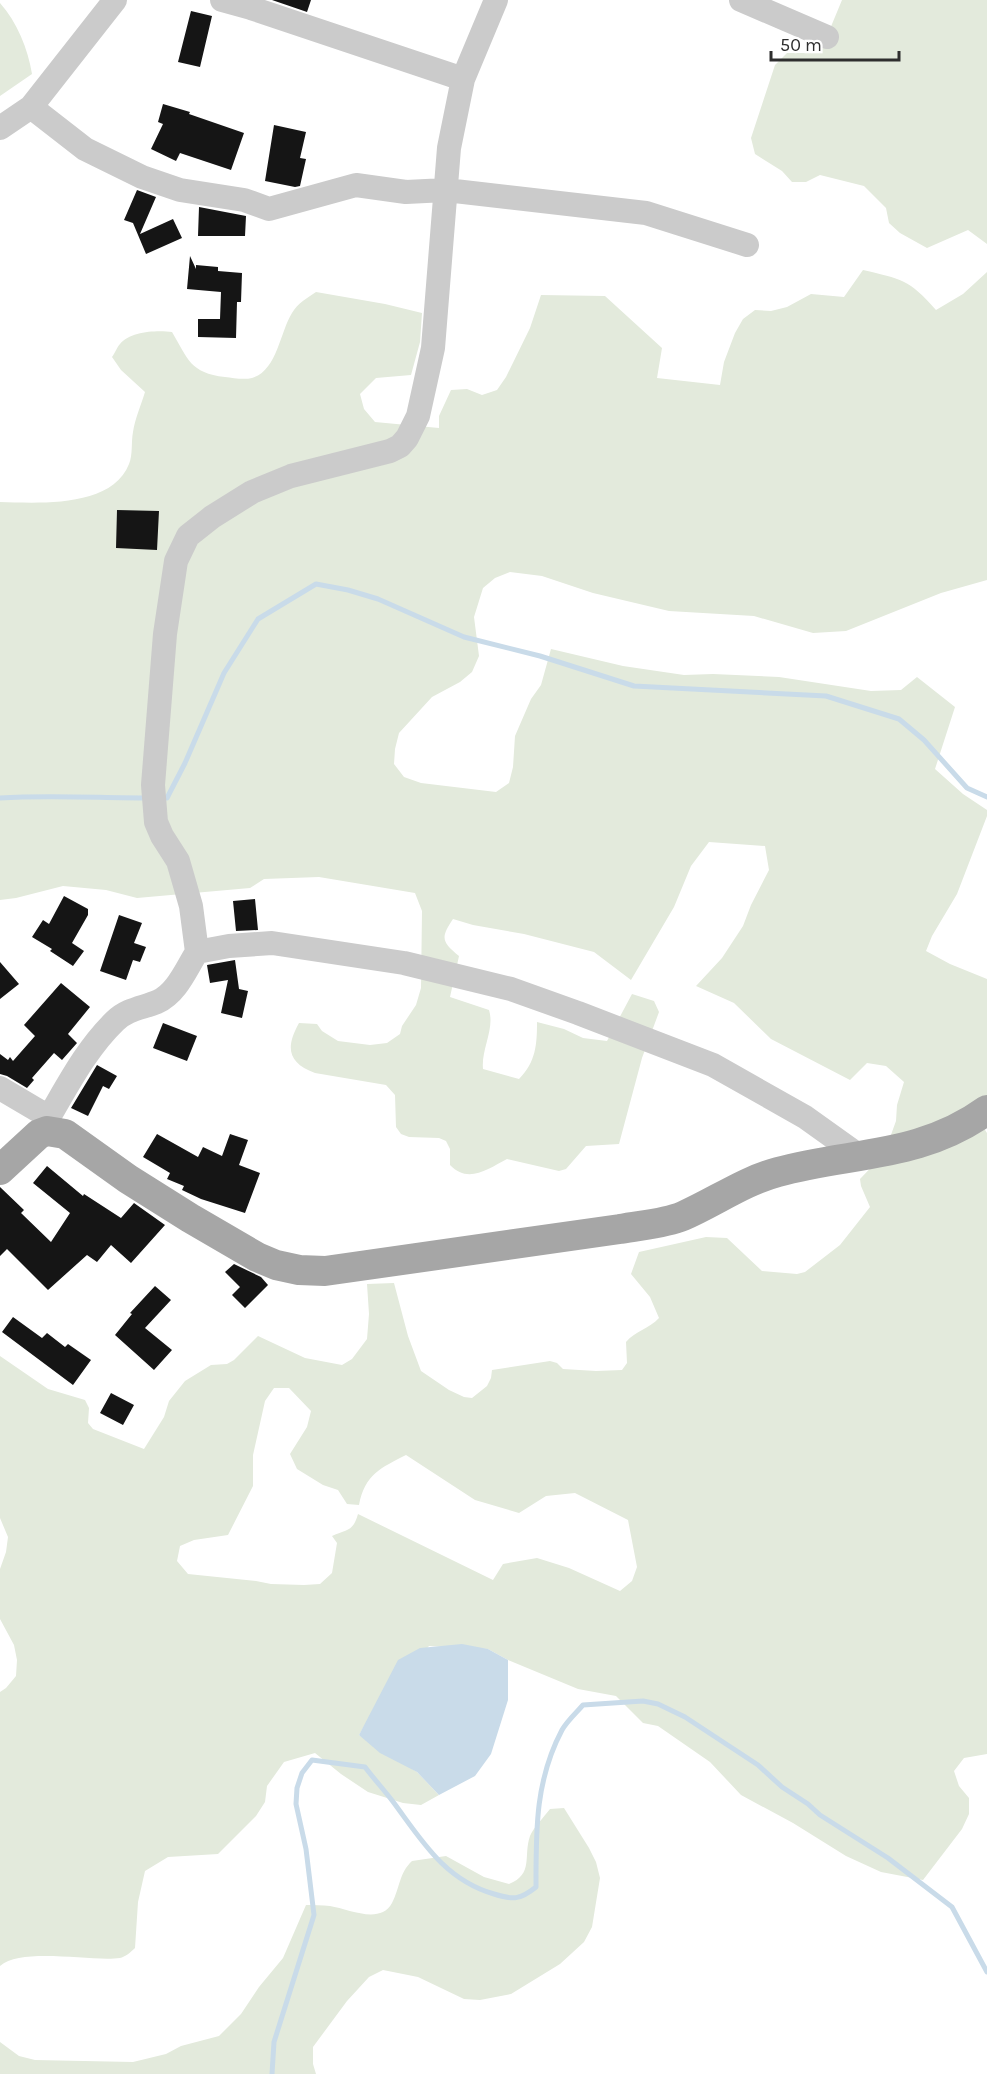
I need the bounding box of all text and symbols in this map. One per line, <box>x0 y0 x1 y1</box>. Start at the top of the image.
scale bar <box>771 24 898 62</box>
text: 50 m <box>780 34 822 56</box>

